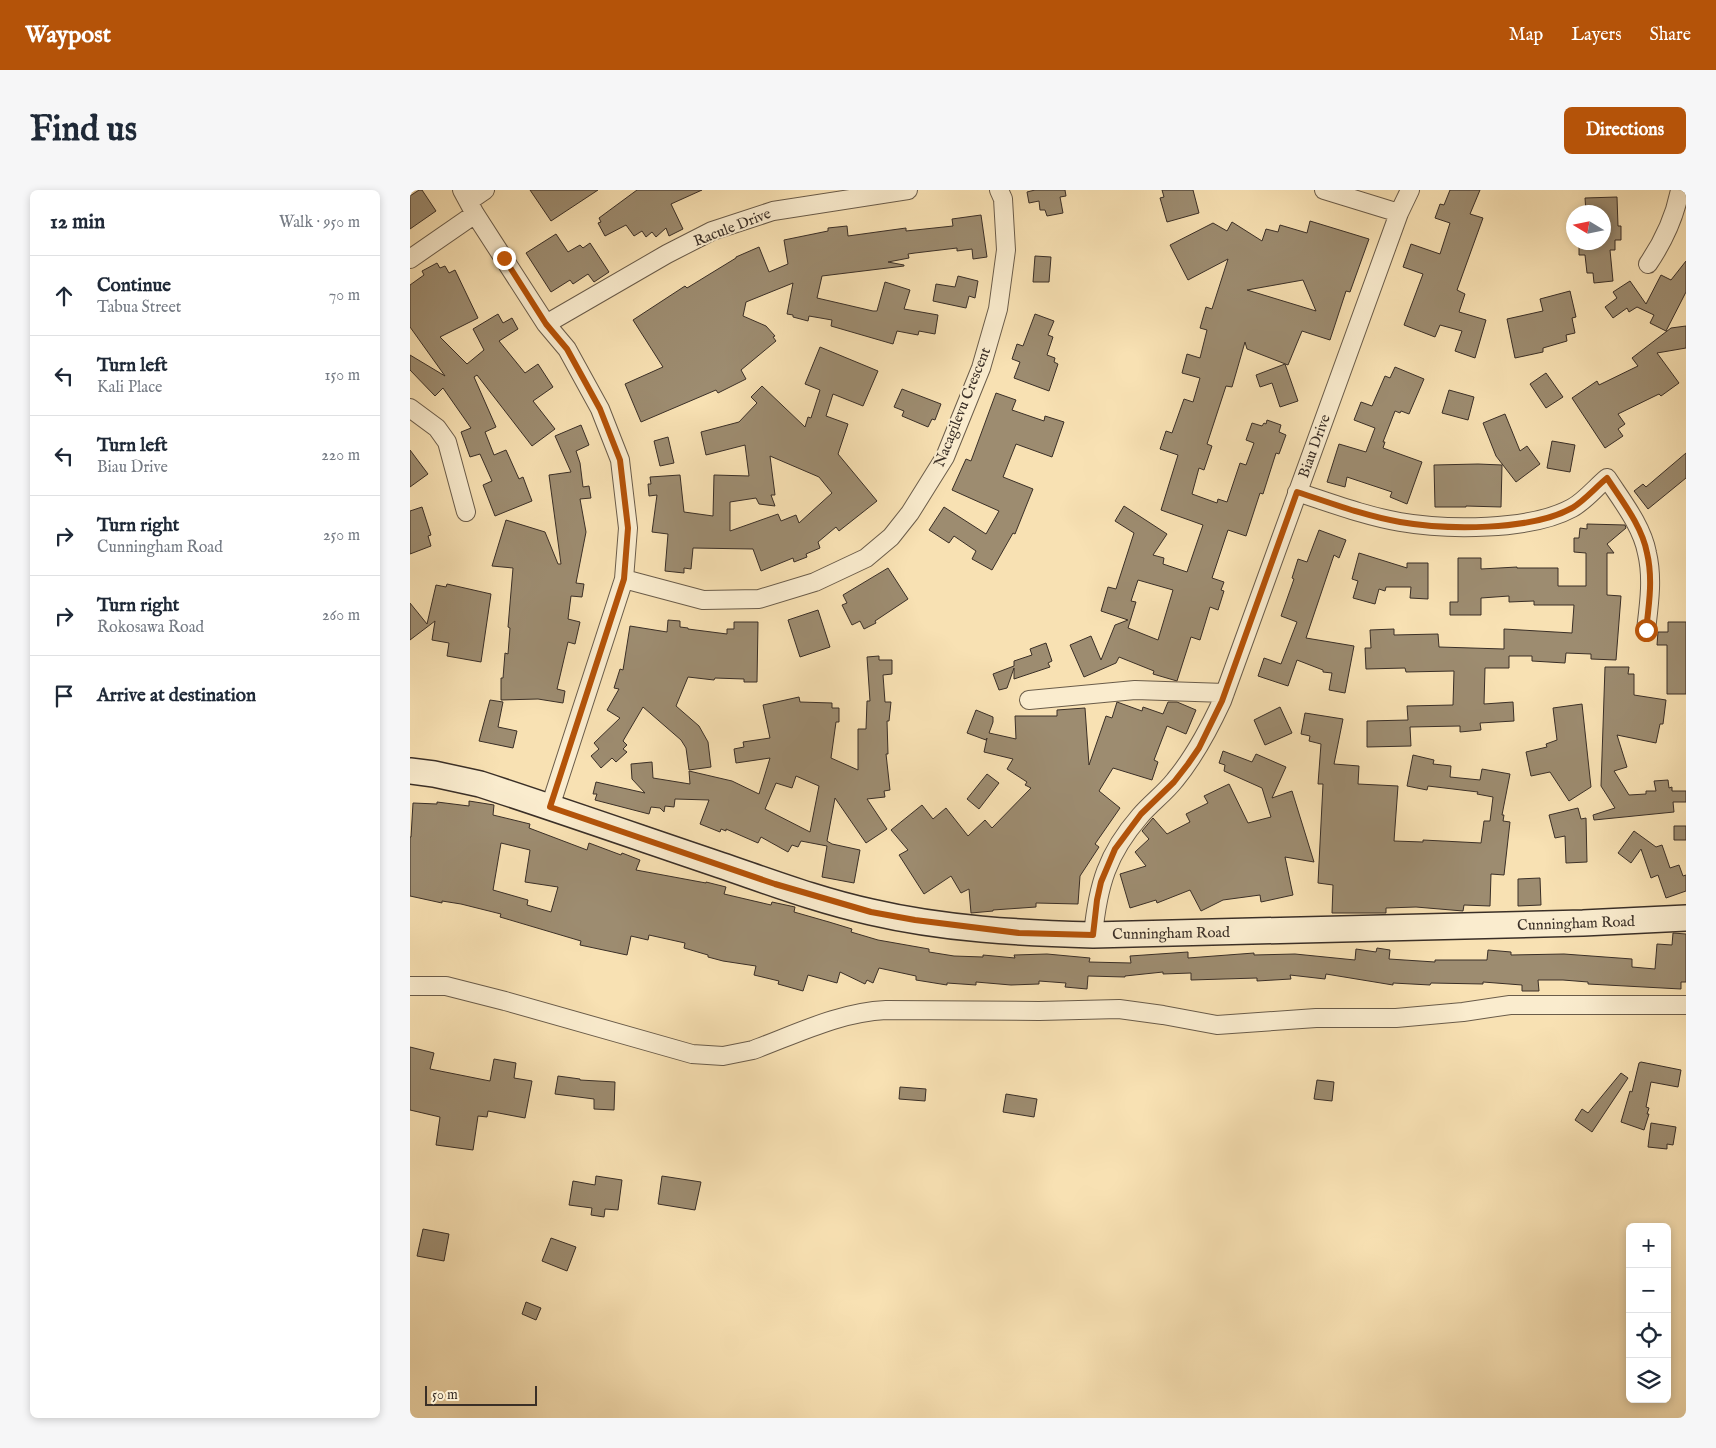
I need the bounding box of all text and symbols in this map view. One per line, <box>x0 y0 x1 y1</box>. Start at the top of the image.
text: Waypost <box>25 20 111 51</box>
text: Map <box>1509 24 1543 47</box>
text: Layers <box>1571 24 1622 47</box>
text: Share <box>1650 24 1691 47</box>
button: Directions <box>1564 107 1686 154</box>
text: Find us <box>30 108 137 153</box>
street label: Racule Drive <box>691 204 774 251</box>
north arrow <box>1566 205 1611 250</box>
text: 12 min <box>50 209 105 236</box>
text: Walk · 950 m <box>279 213 360 233</box>
route end <box>493 247 516 270</box>
text: Continue <box>97 274 171 298</box>
icon: ahead <box>50 282 78 310</box>
text: 70 m <box>329 286 360 306</box>
text: Tabua Street <box>97 298 181 318</box>
street label: Nacagilevu Crescent <box>930 345 995 470</box>
text: Turn left <box>97 354 168 378</box>
icon: left <box>50 362 78 390</box>
text: 150 m <box>325 366 360 386</box>
text: Kali Place <box>97 378 162 398</box>
street label: Biau Drive <box>1294 412 1335 481</box>
text: Turn left <box>97 434 168 458</box>
icon: left <box>50 442 78 470</box>
text: 220 m <box>321 446 360 466</box>
text: Biau Drive <box>97 458 168 478</box>
text: Turn right <box>97 514 179 538</box>
icon: right <box>50 522 78 550</box>
text: 250 m <box>323 526 360 546</box>
text: Cunningham Road <box>97 538 223 558</box>
text: Turn right <box>97 594 179 618</box>
icon: right <box>50 602 78 630</box>
text: 260 m <box>322 606 360 626</box>
text: Rokosawa Road <box>97 618 204 638</box>
route start <box>1635 619 1658 642</box>
icon: arrive <box>50 682 78 710</box>
text: Arrive at destination <box>97 684 256 708</box>
street label: Cunningham Road <box>1517 912 1636 935</box>
street label: Cunningham Road <box>1112 923 1231 944</box>
map controls <box>1626 1223 1671 1403</box>
button: + <box>1626 1223 1671 1268</box>
button: − <box>1626 1268 1671 1313</box>
button: locate <box>1626 1313 1671 1358</box>
button: layers <box>1626 1358 1671 1403</box>
scale bar <box>425 1383 538 1406</box>
text: 50 m <box>432 1386 458 1404</box>

